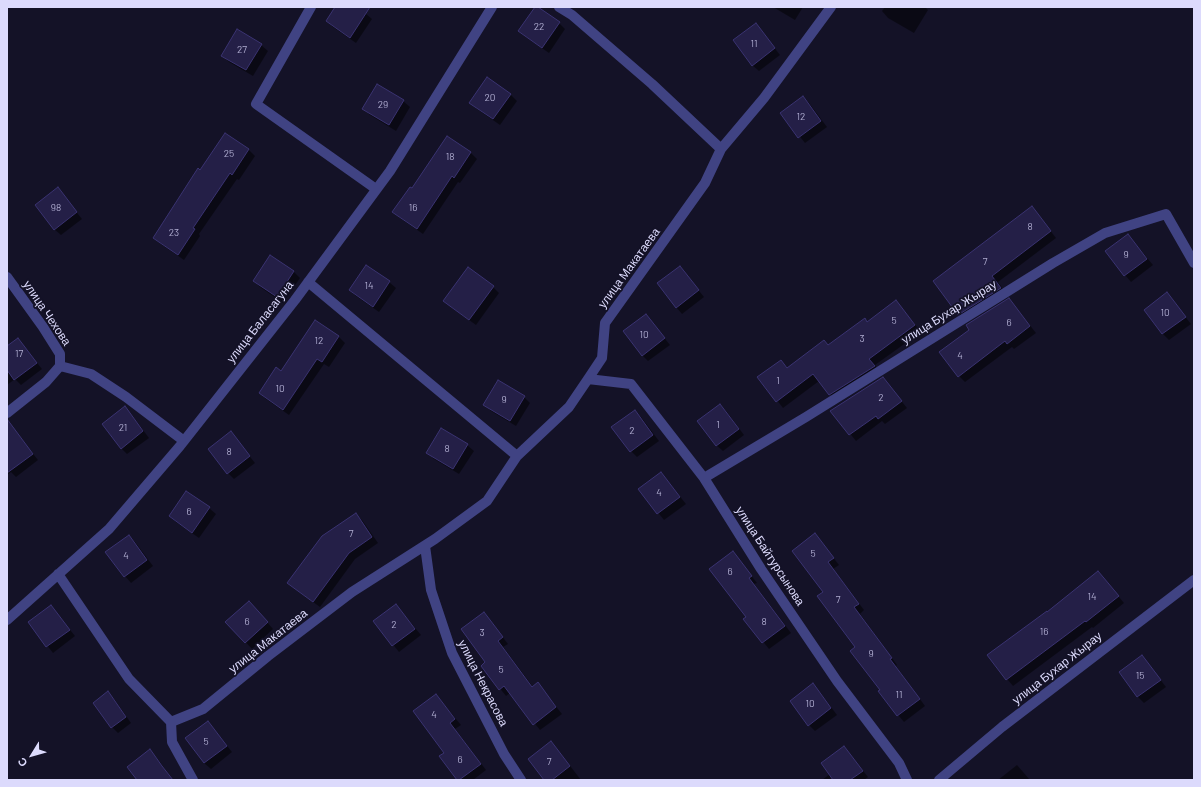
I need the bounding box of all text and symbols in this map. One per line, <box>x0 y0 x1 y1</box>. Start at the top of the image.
house number: 22 <box>534 21 544 33</box>
house number: 11 <box>750 38 758 50</box>
house number: 27 <box>237 44 247 56</box>
house number: 20 <box>484 92 496 104</box>
house number: 29 <box>378 99 388 111</box>
house number: 12 <box>797 111 805 123</box>
house number: 25 <box>224 148 234 160</box>
house number: 18 <box>446 151 454 163</box>
house number: 98 <box>51 202 61 214</box>
house number: 16 <box>409 202 417 214</box>
house number: 8 <box>1027 221 1033 233</box>
street label: улица Макатаева <box>595 225 663 311</box>
house number: 23 <box>169 227 179 239</box>
house number: 9 <box>1123 249 1129 261</box>
house number: 7 <box>983 256 987 268</box>
street label: улица Бухар Жырау <box>899 277 999 347</box>
street label: улица Чехова <box>20 278 74 348</box>
street label: улица Баласагуна <box>224 278 296 366</box>
house number: 14 <box>364 280 374 292</box>
house number: 10 <box>1160 307 1170 319</box>
house number: 5 <box>891 315 897 327</box>
house number: 6 <box>1006 317 1012 329</box>
house number: 10 <box>639 329 649 341</box>
house number: 3 <box>859 333 865 345</box>
house number: 12 <box>315 335 323 347</box>
house number: 17 <box>15 348 23 360</box>
house number: 4 <box>957 350 963 362</box>
house number: 1 <box>776 375 780 387</box>
house number: 10 <box>275 383 285 395</box>
house number: 2 <box>878 392 884 404</box>
house number: 9 <box>501 394 507 406</box>
house number: 1 <box>716 419 720 431</box>
house number: 21 <box>119 422 127 434</box>
house number: 2 <box>629 425 635 437</box>
house number: 8 <box>444 443 450 455</box>
house number: 8 <box>226 446 232 458</box>
house number: 4 <box>656 487 662 499</box>
street label: улица Байтурсынова <box>732 504 808 608</box>
house number: 6 <box>186 506 192 518</box>
house number: 7 <box>349 528 353 540</box>
house number: 5 <box>810 548 816 560</box>
house number: 4 <box>123 550 129 562</box>
house number: 6 <box>727 566 733 578</box>
house number: 14 <box>1087 591 1097 603</box>
house number: 7 <box>836 594 840 606</box>
street label: улица Макатаева <box>226 606 310 676</box>
house number: 6 <box>244 616 250 628</box>
house number: 8 <box>761 616 767 628</box>
house number: 2 <box>391 619 397 631</box>
house number: 16 <box>1040 626 1048 638</box>
house number: 3 <box>479 627 485 639</box>
street label: улица Бухар Жырау <box>1009 629 1105 707</box>
street label: улица Некрасова <box>455 637 511 729</box>
house number: 9 <box>868 648 874 660</box>
house number: 5 <box>498 664 504 676</box>
house number: 15 <box>1136 670 1144 682</box>
house number: 11 <box>895 689 903 701</box>
house number: 10 <box>805 698 815 710</box>
house number: 4 <box>431 709 437 721</box>
north arrow <box>12 735 52 775</box>
house number: 5 <box>203 736 209 748</box>
house number: 6 <box>457 754 463 766</box>
text: С <box>14 755 30 770</box>
house number: 7 <box>547 756 551 768</box>

